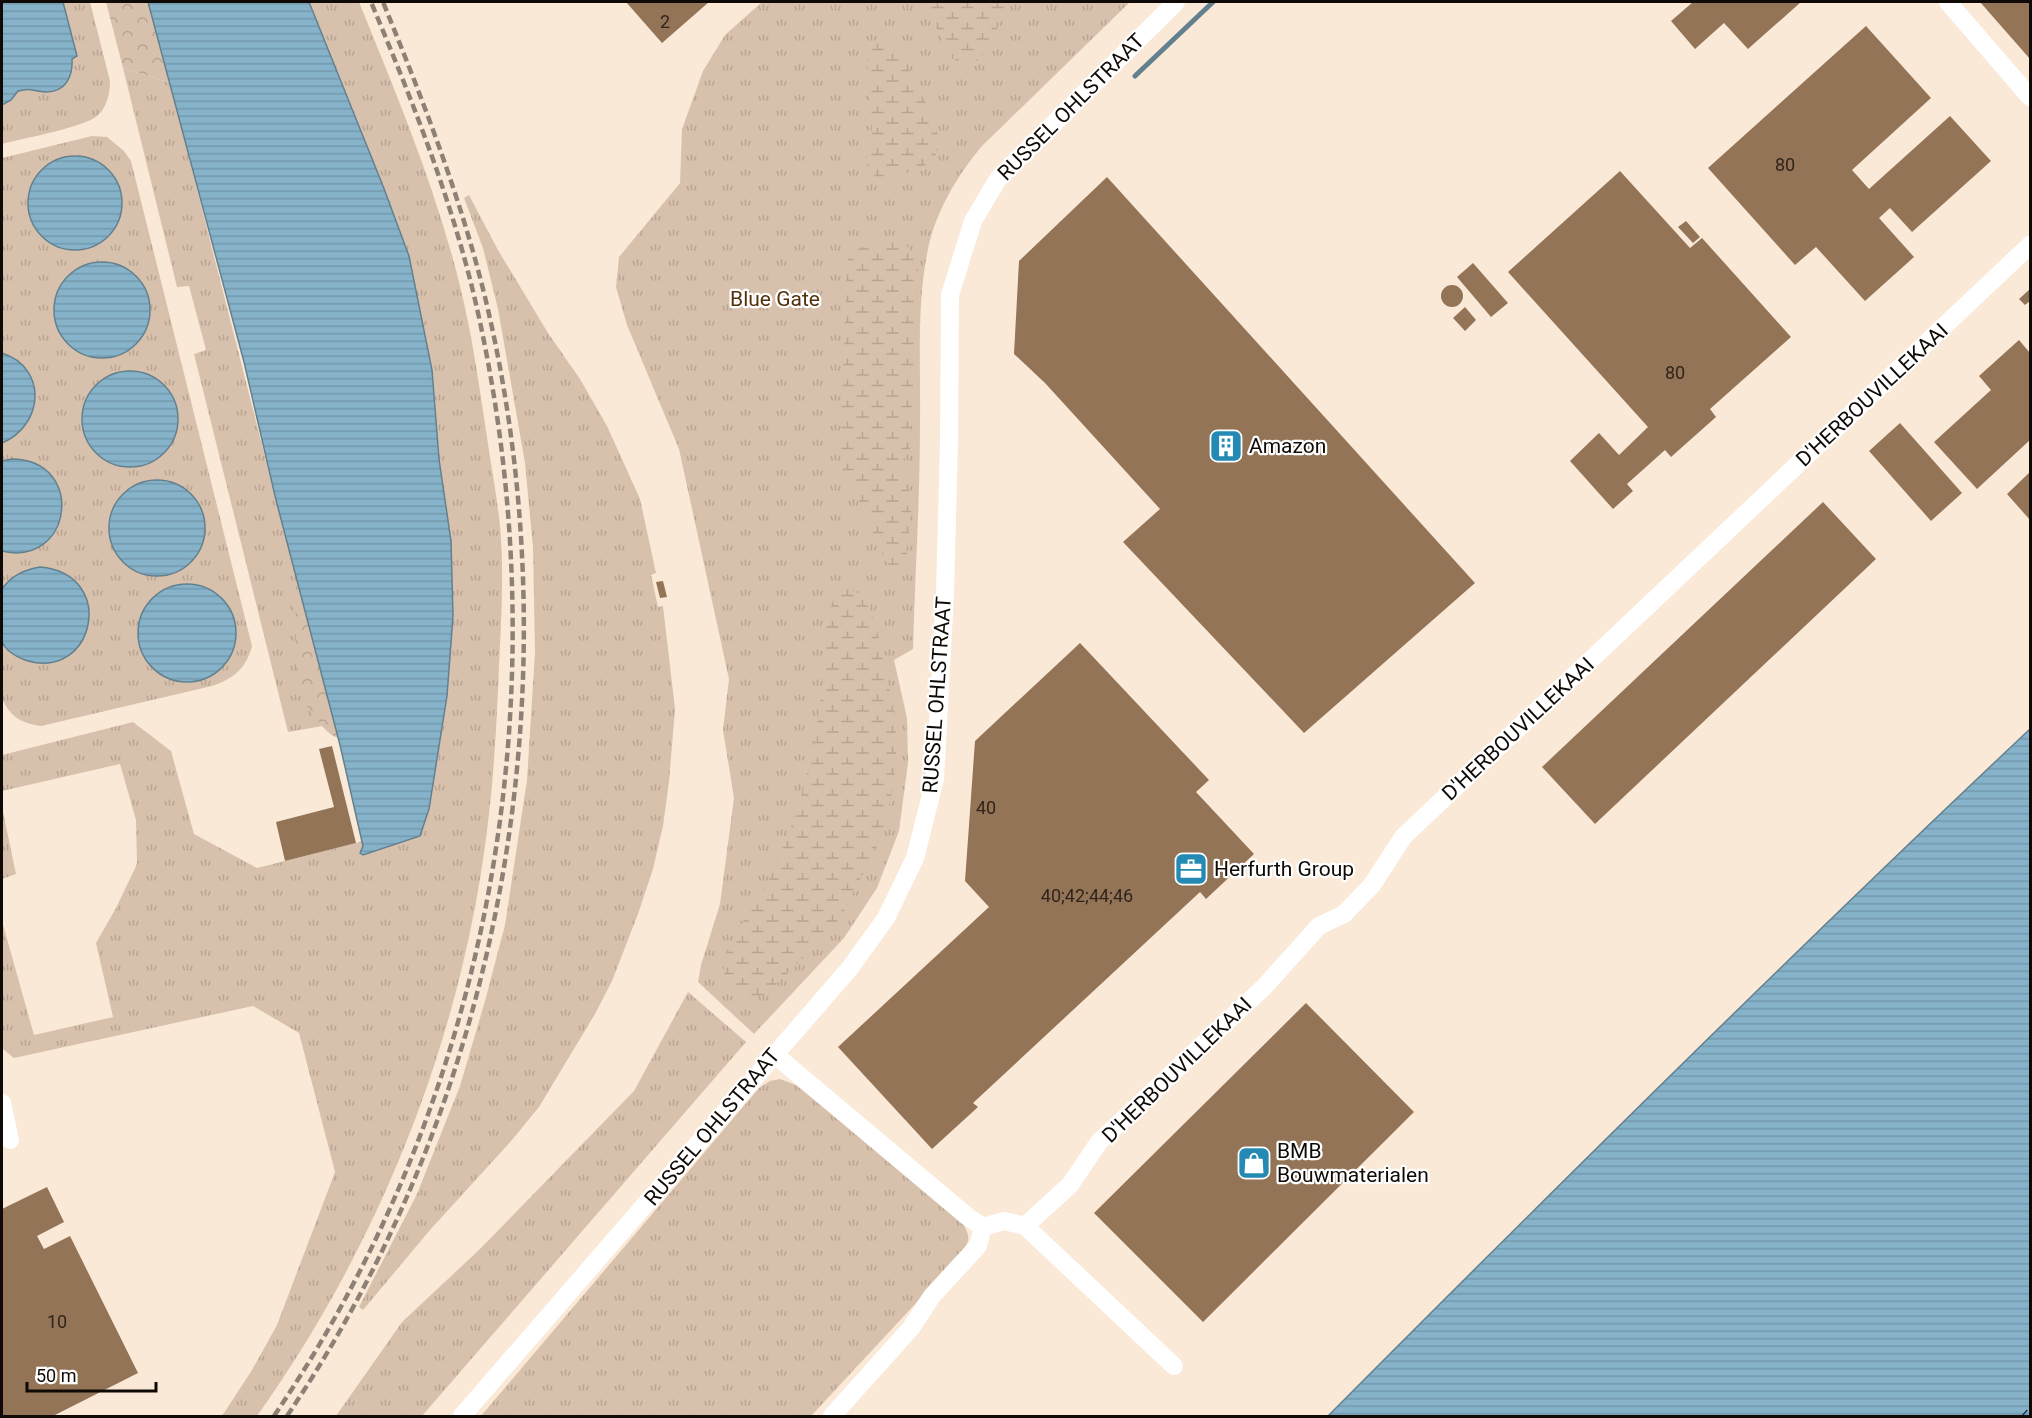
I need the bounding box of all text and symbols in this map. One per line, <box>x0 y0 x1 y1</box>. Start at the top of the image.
house number: 2 <box>660 11 670 32</box>
street label: RUSSEL OHLSTRAAT <box>993 28 1150 185</box>
house number: 80 <box>1775 154 1795 175</box>
park label: Blue Gate <box>730 287 820 311</box>
street label: D'HERBOUVILLEKAAI <box>1791 319 1953 471</box>
house number: 80 <box>1665 362 1685 383</box>
building icon: Amazon <box>1208 428 1244 464</box>
place label: Amazon <box>1249 434 1326 458</box>
street label: RUSSEL OHLSTRAAT <box>918 595 956 794</box>
street label: D'HERBOUVILLEKAAI <box>1437 653 1599 805</box>
house number: 40 <box>976 797 996 818</box>
office icon: Herfurth Group <box>1173 851 1209 887</box>
place label: Herfurth Group <box>1214 857 1354 881</box>
house number: 40;42;44;46 <box>1041 885 1133 906</box>
street label: D'HERBOUVILLEKAAI <box>1097 992 1257 1148</box>
street label: RUSSEL OHLSTRAAT <box>639 1043 785 1210</box>
place label: BMB Bouwmaterialen <box>1277 1139 1429 1187</box>
shop icon: BMB Bouwmaterialen <box>1236 1145 1272 1181</box>
house number: 10 <box>47 1311 67 1332</box>
scale bar <box>27 1355 156 1393</box>
text: 50 m <box>36 1365 76 1386</box>

